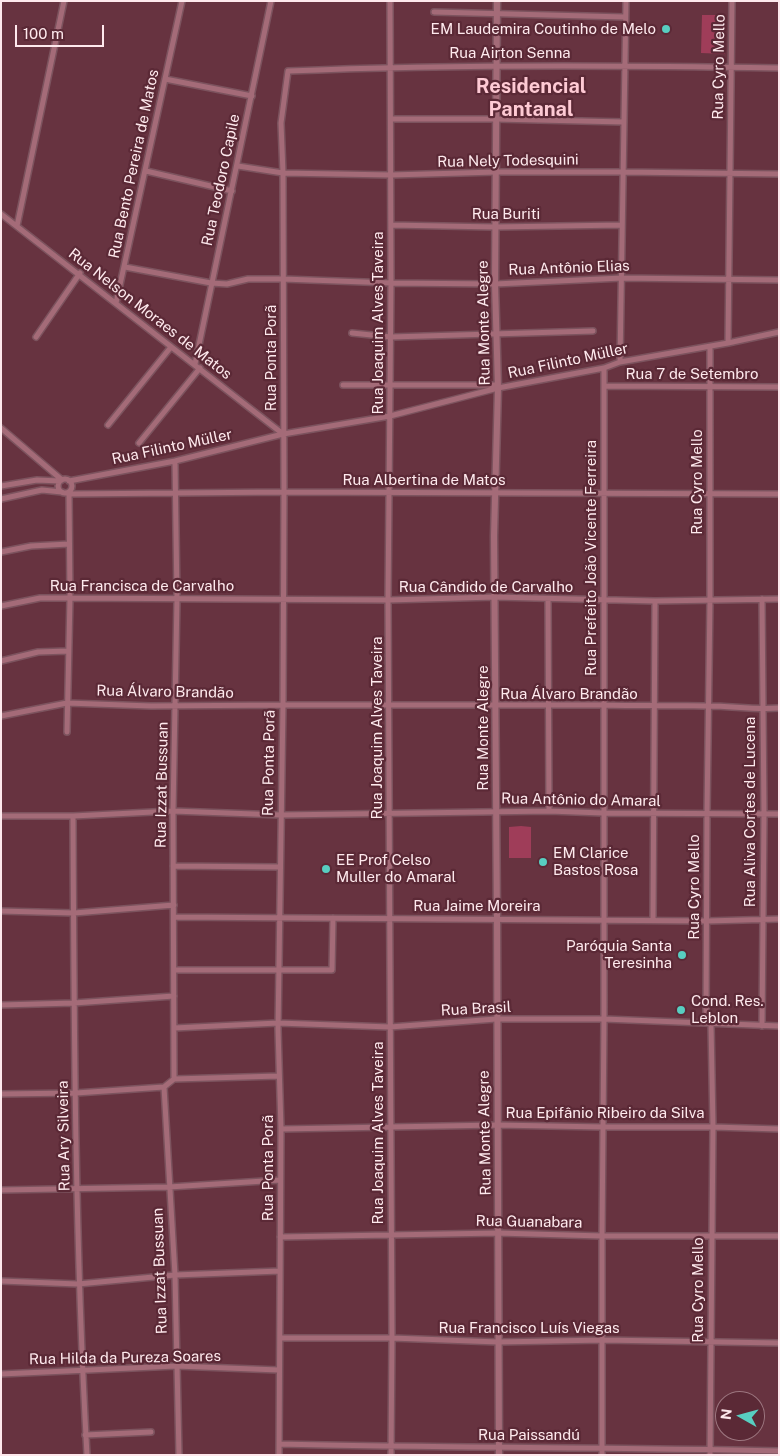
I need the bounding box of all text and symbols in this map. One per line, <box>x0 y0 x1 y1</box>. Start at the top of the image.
street label: Rua Cyro Mello <box>709 14 729 120</box>
scale bar <box>18 15 106 47</box>
place label: EM Laudemira Coutinho de Melo <box>431 20 656 38</box>
marker: EM Laudemira Coutinho de Melo <box>660 23 672 35</box>
text: 100 m <box>23 25 64 42</box>
street label: Rua Airton Senna <box>449 44 571 62</box>
street label: Rua Bento Pereira de Matos <box>105 68 163 260</box>
district label: Residencial Pantanal <box>476 75 586 122</box>
street label: Rua Teodoro Capile <box>198 112 244 248</box>
street label: Rua Nely Todesquini <box>437 151 579 171</box>
street label: Rua Buriti <box>472 205 540 223</box>
street label: Rua Joaquim Alves Taveira <box>369 231 387 415</box>
street label: Rua Nelson Moraes de Matos <box>65 245 235 383</box>
street label: Rua Antônio Elias <box>508 257 630 279</box>
street label: Rua Monte Alegre <box>474 260 494 386</box>
street label: Rua Ponta Porã <box>262 305 280 411</box>
street label: Rua Filinto Müller <box>506 339 630 383</box>
street label: Rua 7 de Setembro <box>626 365 758 383</box>
street label: Rua Filinto Müller <box>110 425 234 469</box>
street label: Rua Cyro Mello <box>688 429 706 535</box>
street label: Rua Prefeito João Vicente Ferreira <box>582 440 600 676</box>
street label: Rua Albertina de Matos <box>342 471 506 489</box>
street label: Rua Francisca de Carvalho <box>50 577 234 595</box>
street label: Rua Cândido de Carvalho <box>399 578 573 596</box>
street label: Rua Joaquim Alves Taveira <box>368 636 386 820</box>
street label: Rua Monte Alegre <box>474 665 492 791</box>
street label: Rua Álvaro Brandão <box>96 682 234 702</box>
street label: Rua Álvaro Brandão <box>500 685 638 703</box>
street label: Rua Ponta Porã <box>259 710 279 816</box>
street label: Rua Aliva Cortes de Lucena <box>741 717 759 907</box>
street label: Rua Izzat Bussuan <box>152 722 172 848</box>
street label: Rua Antônio do Amaral <box>501 790 661 810</box>
street label: Rua Cyro Mello <box>685 834 703 940</box>
place label: EM Clarice Bastos Rosa <box>553 844 638 879</box>
place label: EE Prof Celso Muller do Amaral <box>336 851 456 886</box>
marker: EM Clarice Bastos Rosa <box>537 856 549 868</box>
marker: EE Prof Celso Muller do Amaral <box>320 863 332 875</box>
street label: Rua Jaime Moreira <box>413 897 541 915</box>
place label: Paróquia Santa Teresinha <box>566 937 672 972</box>
marker: Paróquia Santa Teresinha <box>676 949 688 961</box>
place label: Cond. Res. Leblon <box>691 992 764 1027</box>
street label: Rua Brasil <box>440 998 512 1020</box>
marker: Cond. Res. Leblon <box>675 1004 687 1016</box>
street label: Rua Joaquim Alves Taveira <box>369 1041 387 1225</box>
street label: Rua Monte Alegre <box>475 1070 495 1196</box>
street label: Rua Ary Silveira <box>54 1080 74 1192</box>
street label: Rua Epifânio Ribeiro da Silva <box>506 1104 704 1122</box>
street label: Rua Ponta Porã <box>259 1115 277 1221</box>
street label: Rua Izzat Bussuan <box>149 1207 171 1335</box>
street label: Rua Guanabara <box>476 1212 582 1232</box>
street label: Rua Cyro Mello <box>689 1237 707 1343</box>
street label: Rua Francisco Luís Viegas <box>438 1319 620 1337</box>
street label: Rua Hilda da Pureza Soares <box>29 1347 221 1369</box>
north arrow <box>715 1391 765 1441</box>
text: N <box>717 1408 735 1421</box>
street label: Rua Paissandú <box>478 1426 580 1444</box>

